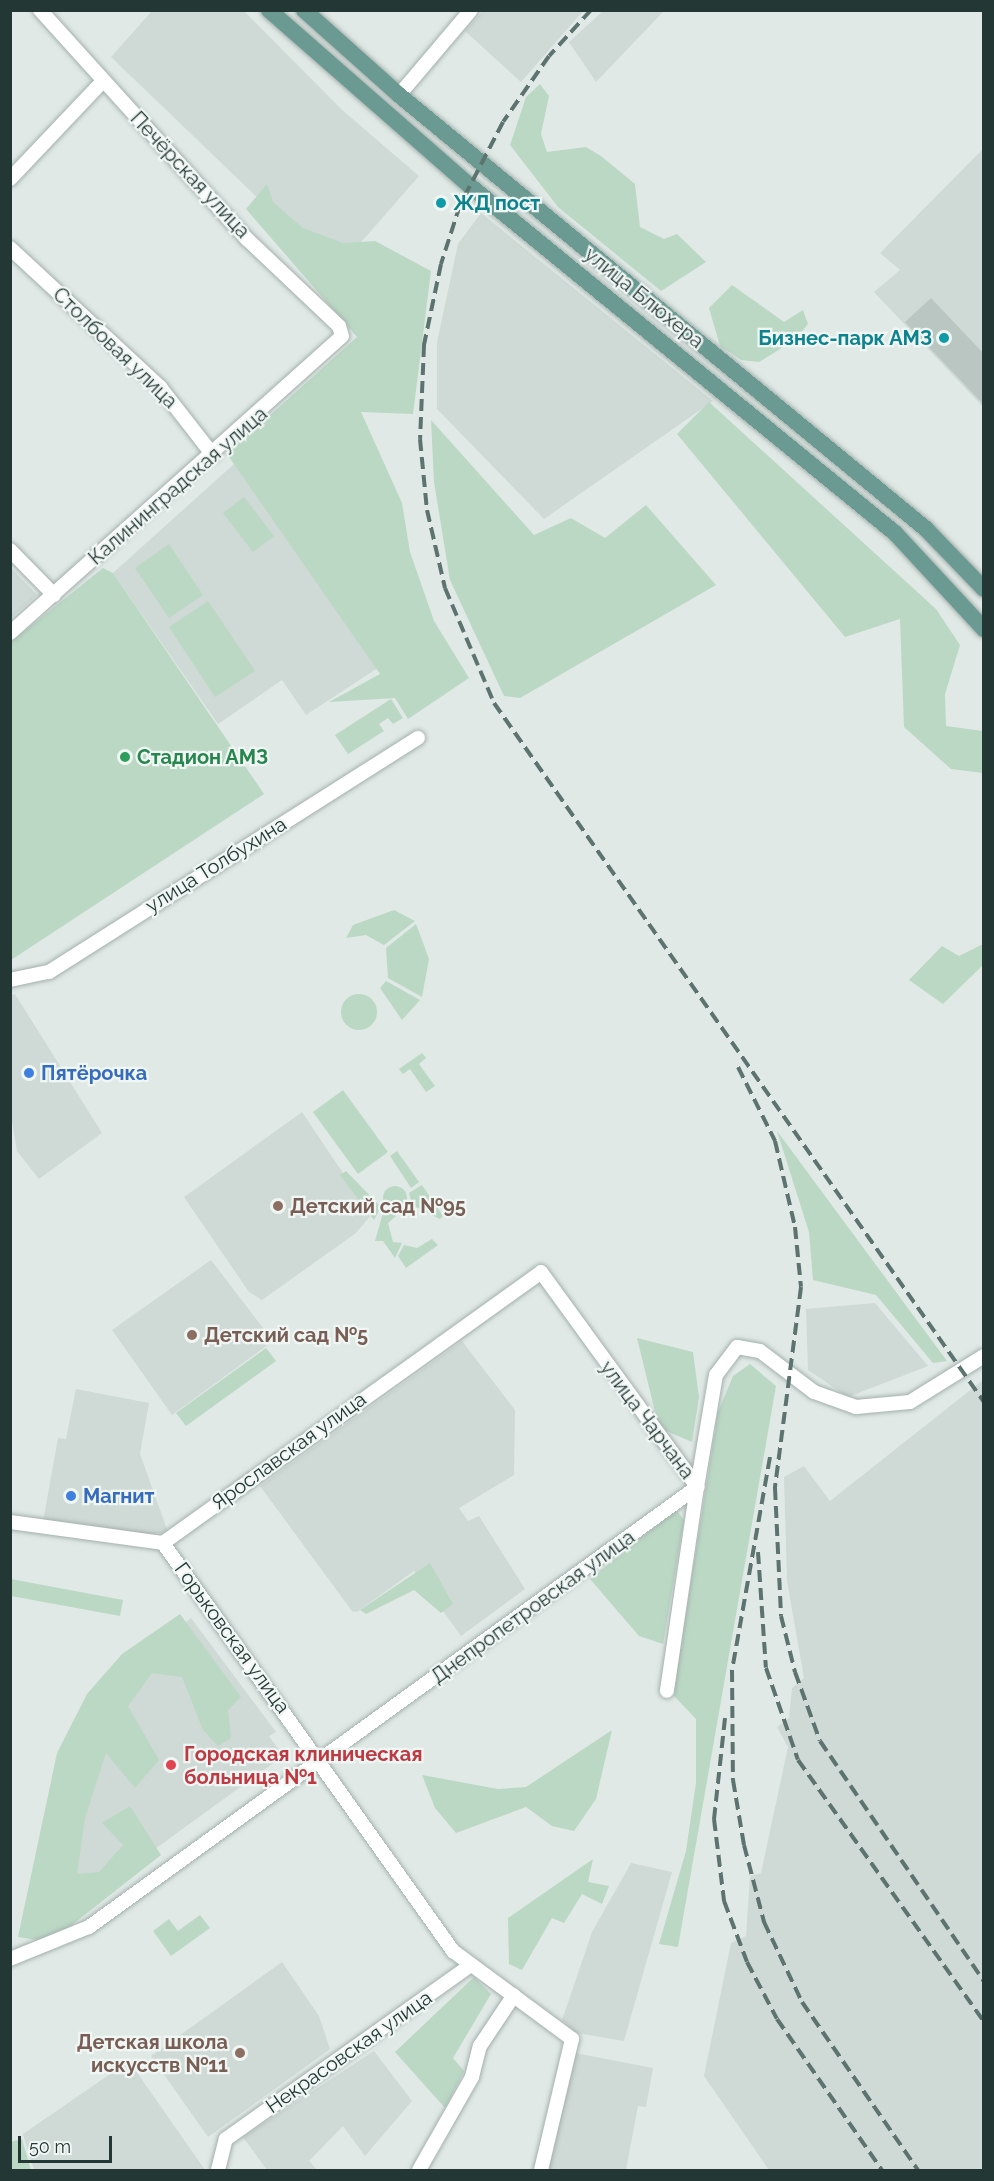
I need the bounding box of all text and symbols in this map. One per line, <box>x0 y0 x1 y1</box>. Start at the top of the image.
street label: Печёрская улица <box>125 107 255 243</box>
place label: ЖД пост <box>453 191 540 215</box>
marker: ЖД пост <box>434 196 448 210</box>
street label: улица Блюхера <box>579 243 709 353</box>
street label: Столбовая улица <box>48 282 182 414</box>
place label: Бизнес-парк АМЗ <box>758 326 932 350</box>
marker: Бизнес-парк АМЗ <box>937 331 951 345</box>
street label: Калининградская улица <box>84 402 272 570</box>
place label: Стадион АМЗ <box>137 745 269 769</box>
marker: Стадион АМЗ <box>118 750 132 764</box>
street label: улица Толбухина <box>141 812 291 918</box>
place label: Пятёрочка <box>41 1061 147 1085</box>
marker: Пятёрочка <box>22 1066 36 1080</box>
place label: Детский сад №95 <box>290 1194 466 1218</box>
marker: Детский сад №95 <box>271 1199 285 1213</box>
place label: Детский сад №5 <box>204 1323 368 1347</box>
marker: Детский сад №5 <box>185 1328 199 1342</box>
street label: улица Чарчана <box>595 1356 699 1484</box>
street label: Ярославская улица <box>207 1387 371 1515</box>
place label: Магнит <box>83 1484 154 1508</box>
marker: Магнит <box>64 1489 78 1503</box>
street label: Днепропетровская улица <box>427 1525 639 1689</box>
street label: Горьковская улица <box>169 1558 295 1718</box>
place label: Городская клиническая больница №1 <box>184 1742 423 1789</box>
marker: Городская клиническая больница №1 <box>162 1756 180 1774</box>
street label: Некрасовская улица <box>261 1985 437 2119</box>
place label: Детская школа искусств №11 <box>77 2030 228 2077</box>
marker: Детская школа искусств №11 <box>233 2046 247 2060</box>
scale bar <box>21 2124 116 2162</box>
text: 50 m <box>29 2136 71 2157</box>

